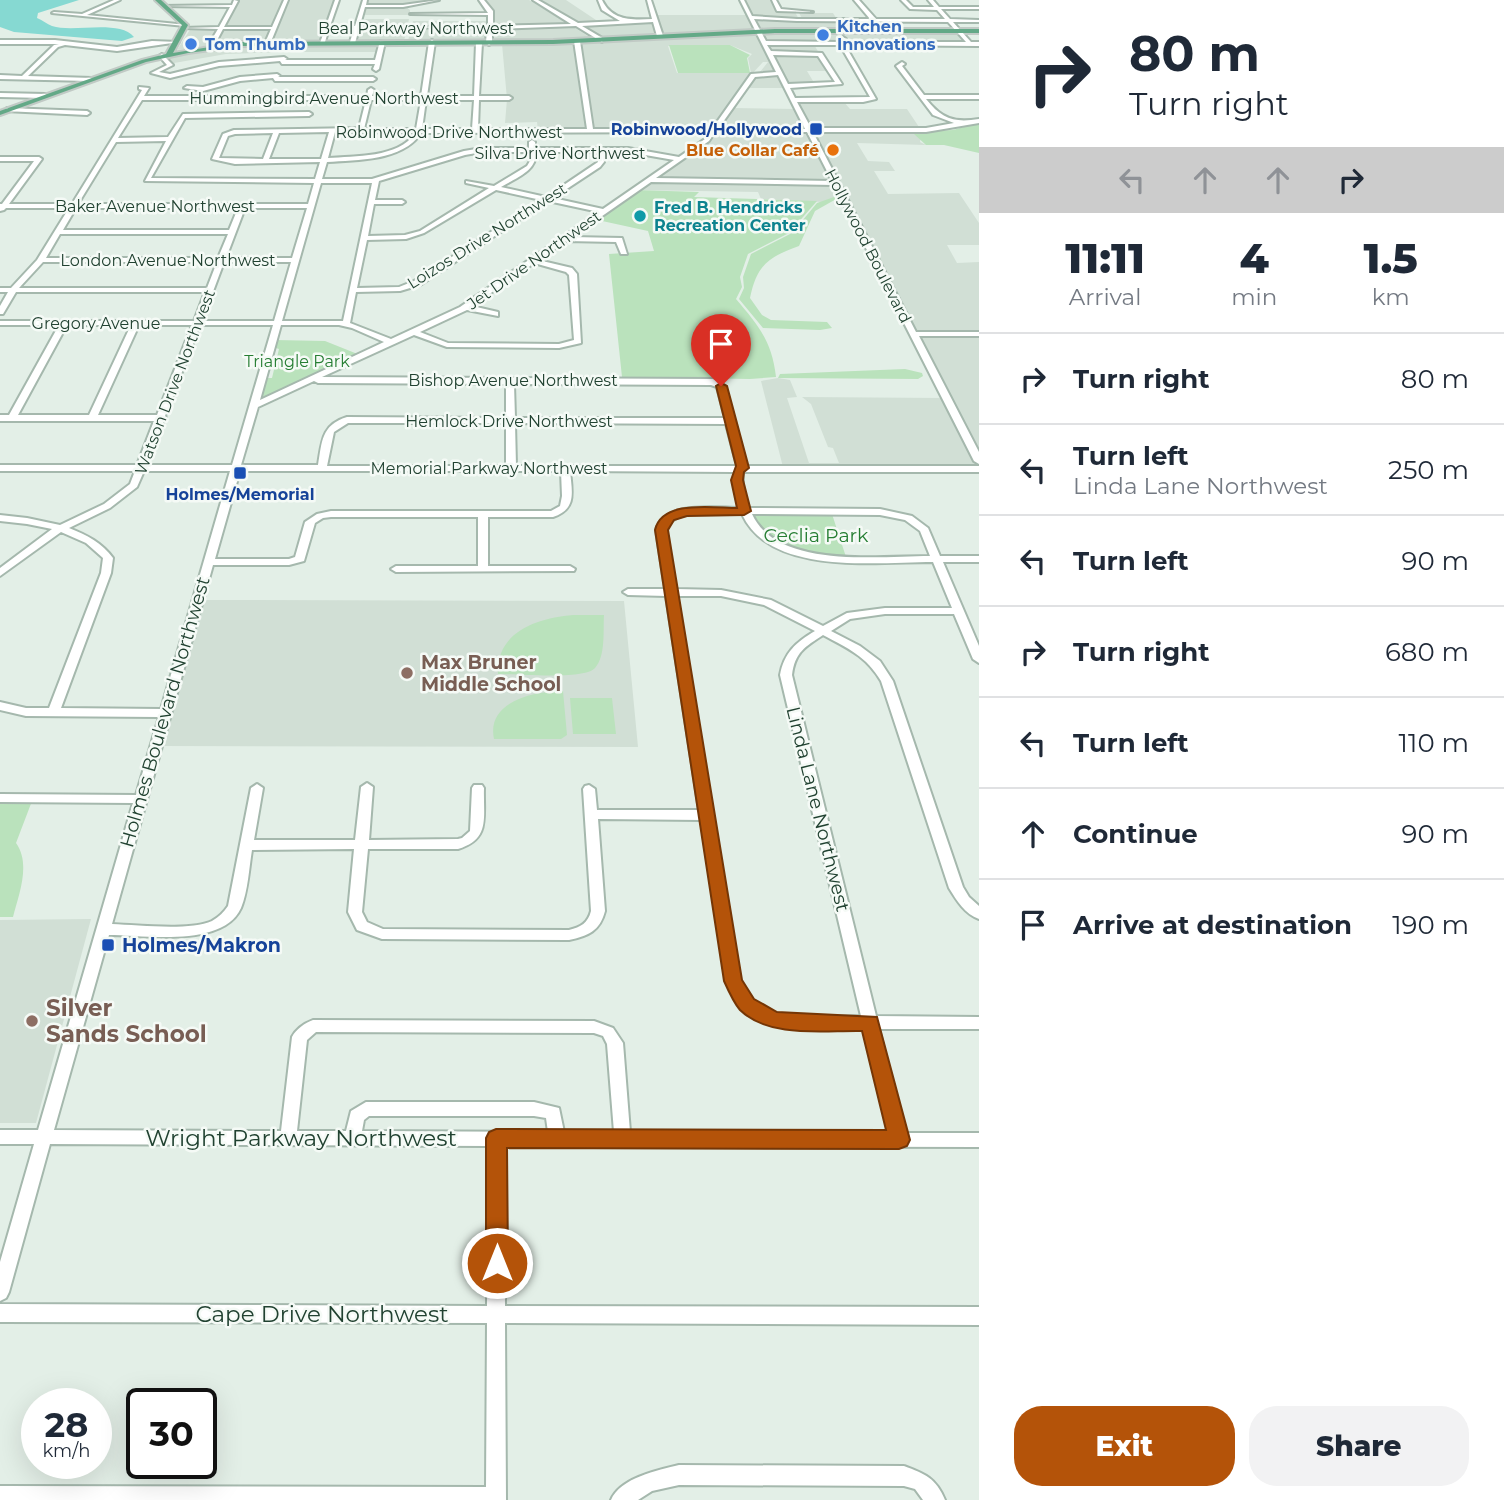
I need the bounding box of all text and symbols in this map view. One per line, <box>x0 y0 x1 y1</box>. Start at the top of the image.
place label: Kitchen Innovations <box>837 17 936 54</box>
street label: Beal Parkway Northwest <box>318 19 514 38</box>
text: 80 m <box>1129 24 1260 83</box>
marker: Kitchen Innovations <box>815 27 831 43</box>
icon: right <box>1014 28 1105 119</box>
place label: Tom Thumb <box>205 35 306 54</box>
marker: Tom Thumb <box>183 36 199 52</box>
text: Turn right <box>1129 84 1289 123</box>
street label: Hummingbird Avenue Northwest <box>189 89 459 108</box>
place label: Robinwood/Hollywood <box>611 120 802 139</box>
marker: Robinwood/Hollywood <box>808 121 824 137</box>
street label: Robinwood Drive Northwest <box>335 123 563 142</box>
place label: Blue Collar Café <box>686 141 819 160</box>
marker: Blue Collar Café <box>825 142 841 158</box>
street label: Silva Drive Northwest <box>474 144 646 163</box>
icon: left <box>1113 161 1151 199</box>
icon: ahead <box>1186 161 1224 199</box>
icon: ahead <box>1259 161 1297 199</box>
icon: right <box>1332 161 1370 199</box>
street label: Hollywood Boulevard <box>821 166 915 326</box>
street label: Loizos Drive Northwest <box>404 179 571 293</box>
street label: Baker Avenue Northwest <box>55 197 256 216</box>
place label: Fred B. Hendricks Recreation Center <box>654 198 806 235</box>
street label: Jet Drive Northwest <box>463 206 605 314</box>
marker: Fred B. Hendricks Recreation Center <box>632 208 648 224</box>
text: 11:11 <box>1065 232 1145 284</box>
text: 4 <box>1240 232 1269 284</box>
text: 1.5 <box>1363 232 1418 284</box>
street label: London Avenue Northwest <box>60 251 276 270</box>
text: Arrival <box>1069 283 1141 311</box>
text: min <box>1231 283 1277 311</box>
text: km <box>1372 283 1410 311</box>
street label: Watson Drive Northwest <box>131 286 219 477</box>
street label: Gregory Avenue <box>32 314 160 333</box>
pin <box>691 314 751 386</box>
icon: arrive <box>702 325 740 363</box>
park label: Triangle Park <box>244 352 350 371</box>
icon: right <box>1014 360 1052 398</box>
text: Turn right <box>1073 363 1209 395</box>
text: 80 m <box>1401 363 1469 395</box>
street label: Bishop Avenue Northwest <box>408 371 618 390</box>
street label: Hemlock Drive Northwest <box>405 412 613 431</box>
text: Turn left <box>1073 440 1189 472</box>
icon: left <box>1014 451 1052 489</box>
text: 250 m <box>1388 454 1469 486</box>
street label: Memorial Parkway Northwest <box>371 459 608 478</box>
marker: Holmes/Memorial <box>232 465 248 481</box>
text: Linda Lane Northwest <box>1073 472 1328 500</box>
place label: Holmes/Memorial <box>166 485 314 504</box>
park label: Ceclia Park <box>764 524 869 547</box>
icon: left <box>1014 542 1052 580</box>
text: Turn left <box>1073 545 1189 577</box>
text: 90 m <box>1402 545 1469 577</box>
street label: Holmes Boulevard Northwest <box>115 574 215 850</box>
icon: right <box>1014 633 1052 671</box>
text: Turn right <box>1073 636 1209 668</box>
text: 680 m <box>1385 636 1469 668</box>
place label: Max Bruner Middle School <box>421 651 561 696</box>
marker: Max Bruner Middle School <box>399 665 415 681</box>
street label: Linda Lane Northwest <box>781 704 855 914</box>
icon: left <box>1014 724 1052 762</box>
text: Turn left <box>1073 727 1189 759</box>
text: 110 m <box>1399 727 1469 759</box>
icon: ahead <box>1014 815 1052 853</box>
text: Continue <box>1073 818 1198 850</box>
text: 90 m <box>1402 818 1469 850</box>
icon: arrive <box>1014 906 1052 944</box>
text: Arrive at destination <box>1073 909 1352 941</box>
text: 190 m <box>1392 909 1469 941</box>
place label: Holmes/Makron <box>122 934 281 957</box>
marker: Holmes/Makron <box>100 937 116 953</box>
place label: Silver Sands School <box>46 994 207 1048</box>
marker: Silver Sands School <box>24 1013 40 1029</box>
street label: Wright Parkway Northwest <box>145 1124 457 1152</box>
position arrow <box>460 1226 534 1300</box>
street label: Cape Drive Northwest <box>195 1300 449 1328</box>
speed limit sign: 30 <box>126 1388 217 1479</box>
text: 28 <box>45 1403 88 1446</box>
button: Exit <box>1014 1406 1235 1486</box>
button: Share <box>1249 1406 1469 1486</box>
text: km/h <box>42 1440 91 1462</box>

